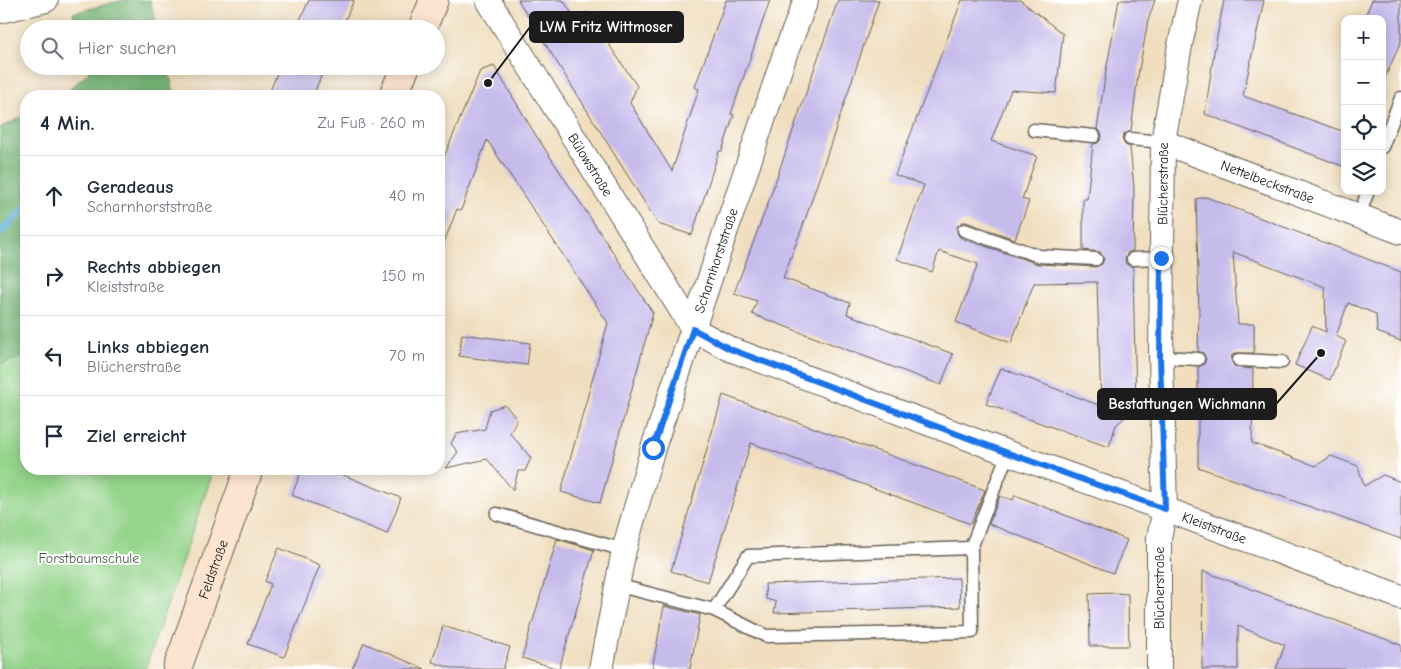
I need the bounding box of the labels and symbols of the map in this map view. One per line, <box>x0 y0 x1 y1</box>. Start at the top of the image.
callout: LVM Fritz Wittmoser <box>530 12 683 42</box>
text: LVM Fritz Wittmoser <box>540 18 672 36</box>
street label: Bülowstraße <box>564 130 616 200</box>
street label: Blücherstraße <box>1154 142 1172 225</box>
street label: Nettelbeckstraße <box>1218 157 1317 208</box>
street label: Scharnhorststraße <box>691 206 742 315</box>
route end <box>1150 247 1173 270</box>
callout: Bestattungen Wichmann <box>1098 389 1276 419</box>
text: Bestattungen Wichmann <box>1108 395 1266 413</box>
route start <box>642 437 665 460</box>
street label: Kleiststraße <box>1180 508 1249 548</box>
street label: Feldstraße <box>195 538 232 601</box>
street label: Blücherstraße <box>1151 547 1168 629</box>
park label: Forstbaumschule <box>39 550 139 567</box>

